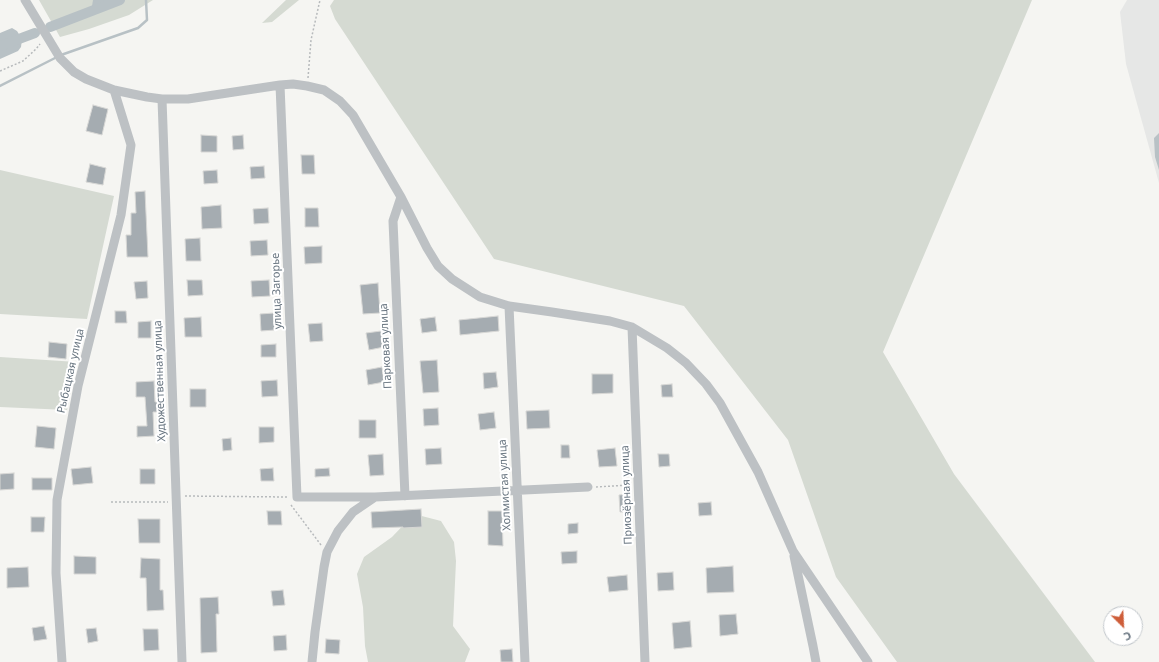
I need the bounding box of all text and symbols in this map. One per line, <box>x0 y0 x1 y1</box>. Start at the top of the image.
street label: улица Загорье <box>269 253 285 329</box>
street label: Парковая улица <box>377 303 395 389</box>
street label: Художественная улица <box>151 320 169 442</box>
street label: Рыбацкая улица <box>55 327 87 415</box>
street label: Холмистая улица <box>496 439 514 531</box>
street label: Приозёрная улица <box>619 445 635 545</box>
north arrow <box>1103 606 1143 646</box>
text: С <box>1121 628 1134 645</box>

